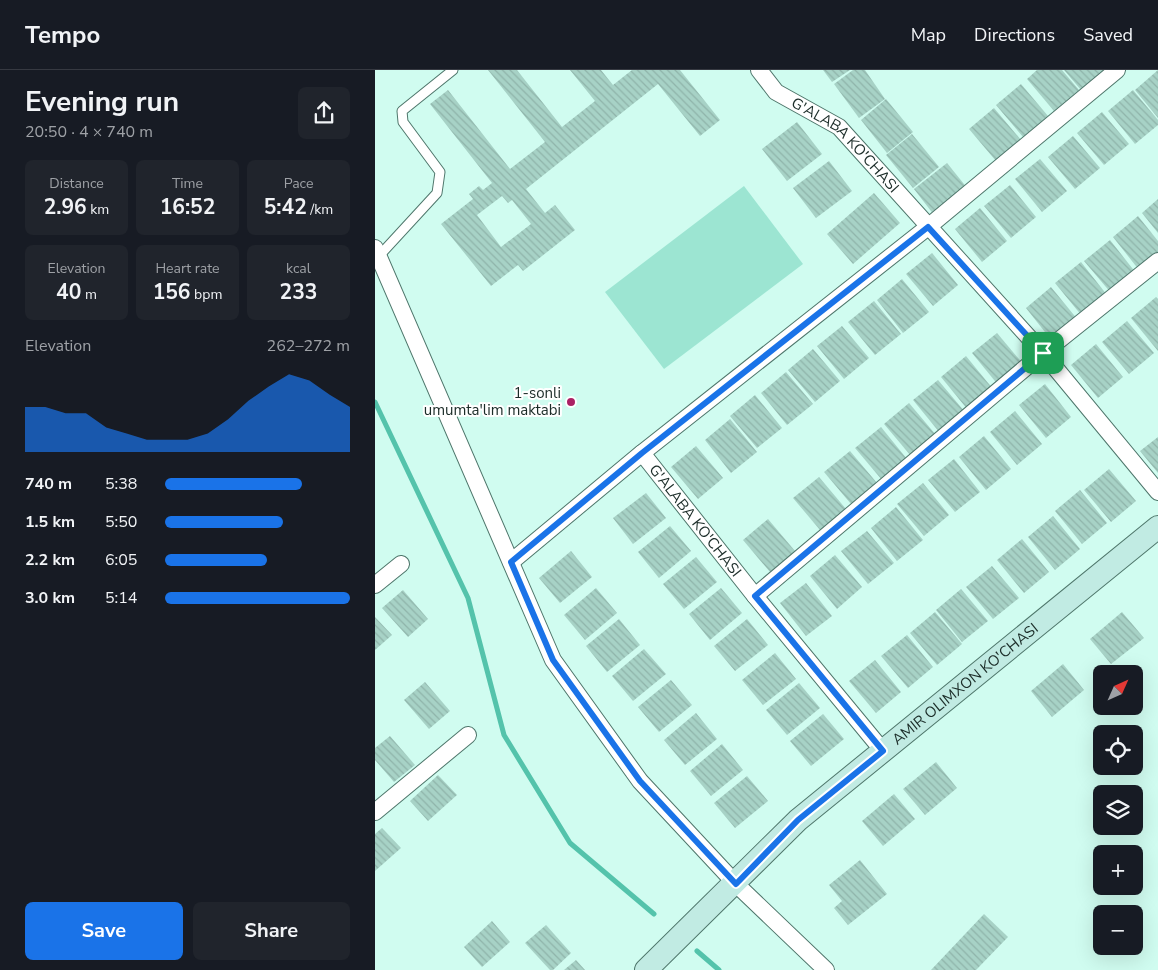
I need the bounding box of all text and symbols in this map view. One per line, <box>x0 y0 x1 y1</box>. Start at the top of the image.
text: Tempo <box>25 19 100 51</box>
text: Map <box>911 23 946 47</box>
text: Directions <box>974 23 1055 47</box>
text: Saved <box>1083 23 1133 47</box>
text: Evening run <box>25 83 179 121</box>
button: share <box>298 87 350 139</box>
street label: G'ALABA KO'CHASI <box>788 93 903 197</box>
text: 20:50 · 4 × 740 m <box>25 121 153 143</box>
text: Distance <box>49 174 104 193</box>
text: Time <box>172 174 203 193</box>
text: Pace <box>284 174 313 193</box>
text: 2.96 <box>44 193 87 221</box>
text: 16:52 <box>160 193 215 221</box>
text: 5:42 <box>264 193 307 221</box>
text: km <box>87 200 109 219</box>
text: /km <box>307 200 333 219</box>
text: Elevation <box>48 259 105 278</box>
text: Heart rate <box>155 259 220 278</box>
text: kcal <box>286 259 311 278</box>
text: 40 <box>56 278 81 306</box>
text: 156 <box>153 278 190 306</box>
text: 233 <box>280 278 317 306</box>
text: m <box>81 285 97 304</box>
text: bpm <box>190 285 222 304</box>
pin <box>1022 332 1064 374</box>
text: Elevation <box>25 335 91 357</box>
text: 262–272 m <box>267 335 350 357</box>
icon: arrive <box>1029 339 1057 367</box>
place label: 1-sonli umumta'lim maktabi <box>424 383 561 420</box>
marker: 1-sonli umumta'lim maktabi <box>565 396 577 408</box>
street label: G'ALABA KO'CHASI <box>645 460 746 581</box>
text: 740 m <box>25 473 72 495</box>
text: 5:38 <box>105 473 137 495</box>
text: 1.5 km <box>25 511 75 533</box>
text: 5:50 <box>105 511 137 533</box>
text: 2.2 km <box>25 549 75 571</box>
text: 6:05 <box>105 549 137 571</box>
text: 3.0 km <box>25 587 75 609</box>
text: 5:14 <box>105 587 137 609</box>
street label: AMIR OLIMXON KO'CHASI <box>888 619 1042 749</box>
north arrow <box>1093 665 1143 715</box>
map controls <box>1093 665 1143 955</box>
button: locate <box>1093 725 1143 775</box>
button: layers <box>1093 785 1143 835</box>
button: + <box>1093 845 1143 895</box>
button: Save <box>25 902 183 960</box>
button: Share <box>193 902 350 960</box>
button: − <box>1093 905 1143 955</box>

